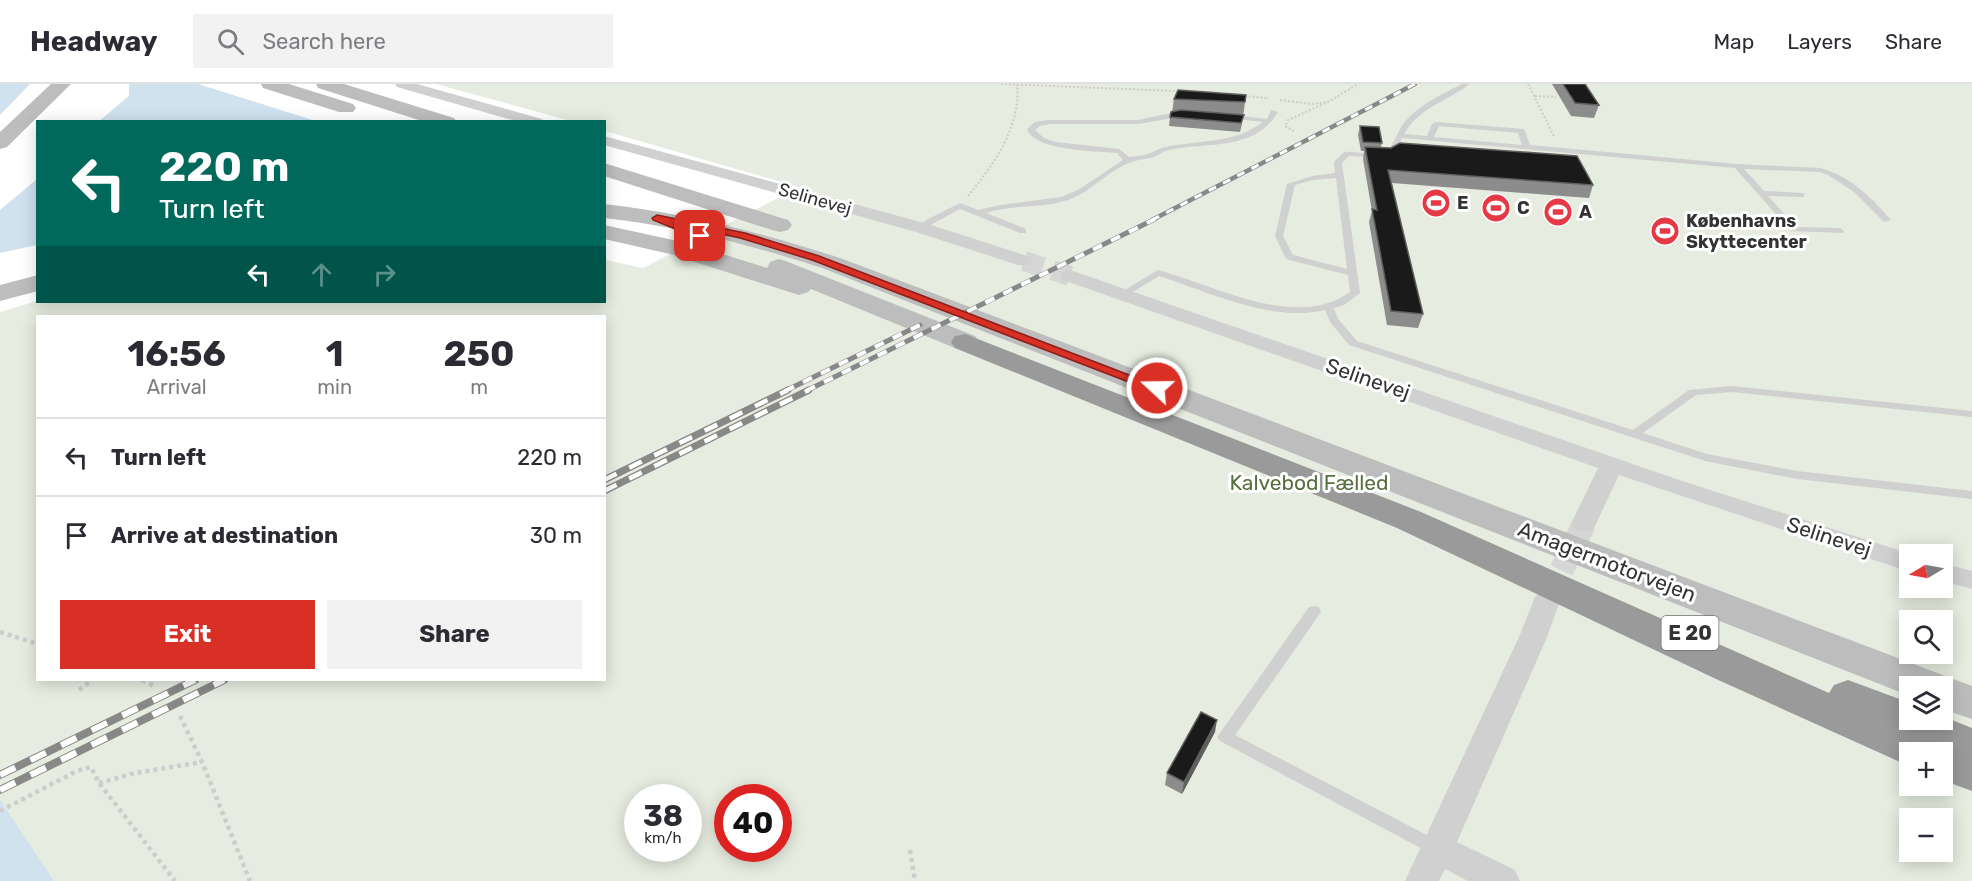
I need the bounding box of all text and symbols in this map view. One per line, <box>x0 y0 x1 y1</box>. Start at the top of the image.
search box <box>193 14 613 68</box>
text: Headway <box>30 25 157 58</box>
icon: search <box>214 25 247 58</box>
text: Search here <box>262 28 386 55</box>
text: Map <box>1713 29 1754 54</box>
text: Layers <box>1787 29 1852 54</box>
text: Share <box>1885 29 1942 54</box>
text: 220 m <box>159 142 290 192</box>
icon: left <box>60 144 138 222</box>
street label: Selinevej <box>776 178 854 220</box>
sports icon: E <box>1420 187 1452 219</box>
place label: E <box>1457 192 1469 214</box>
sports icon: C <box>1480 192 1512 224</box>
text: Turn left <box>159 193 264 225</box>
sports icon: A <box>1542 196 1574 228</box>
place label: C <box>1517 197 1530 219</box>
place label: A <box>1579 201 1592 223</box>
pin <box>674 210 725 261</box>
place label: Københavns Skyttecenter <box>1686 210 1807 253</box>
sports icon: Københavns Skyttecenter <box>1649 215 1681 247</box>
icon: arrive <box>683 219 716 252</box>
icon: left <box>242 258 275 291</box>
icon: ahead <box>305 258 338 291</box>
icon: right <box>368 258 401 291</box>
text: 16:56 <box>127 332 226 375</box>
text: 1 <box>326 332 344 375</box>
text: 250 <box>443 332 515 375</box>
street label: Selinevej <box>1323 352 1414 405</box>
position arrow <box>1125 356 1189 420</box>
text: Arrival <box>147 375 207 399</box>
text: min <box>317 375 352 399</box>
text: m <box>470 375 488 399</box>
icon: left <box>60 441 93 474</box>
text: Turn left <box>111 444 206 471</box>
text: 220 m <box>517 444 582 471</box>
park label: Kalvebod Fælled <box>1229 470 1389 495</box>
street label: Selinevej <box>1784 511 1875 562</box>
street label: Amagermotorvejen <box>1515 516 1700 607</box>
icon: arrive <box>60 519 93 552</box>
text: Arrive at destination <box>111 522 338 549</box>
text: 30 m <box>530 522 582 549</box>
north arrow <box>1899 544 1953 598</box>
map controls <box>1899 544 1953 862</box>
button: Exit <box>60 600 315 669</box>
button: Share <box>327 600 582 669</box>
button: search <box>1899 610 1953 664</box>
road number: E 20 <box>1662 616 1718 650</box>
button: layers <box>1899 676 1953 730</box>
button: + <box>1899 742 1953 796</box>
speed limit sign: 40 <box>714 784 792 862</box>
text: 38 <box>643 798 683 834</box>
button: − <box>1899 808 1953 862</box>
text: km/h <box>644 829 682 847</box>

